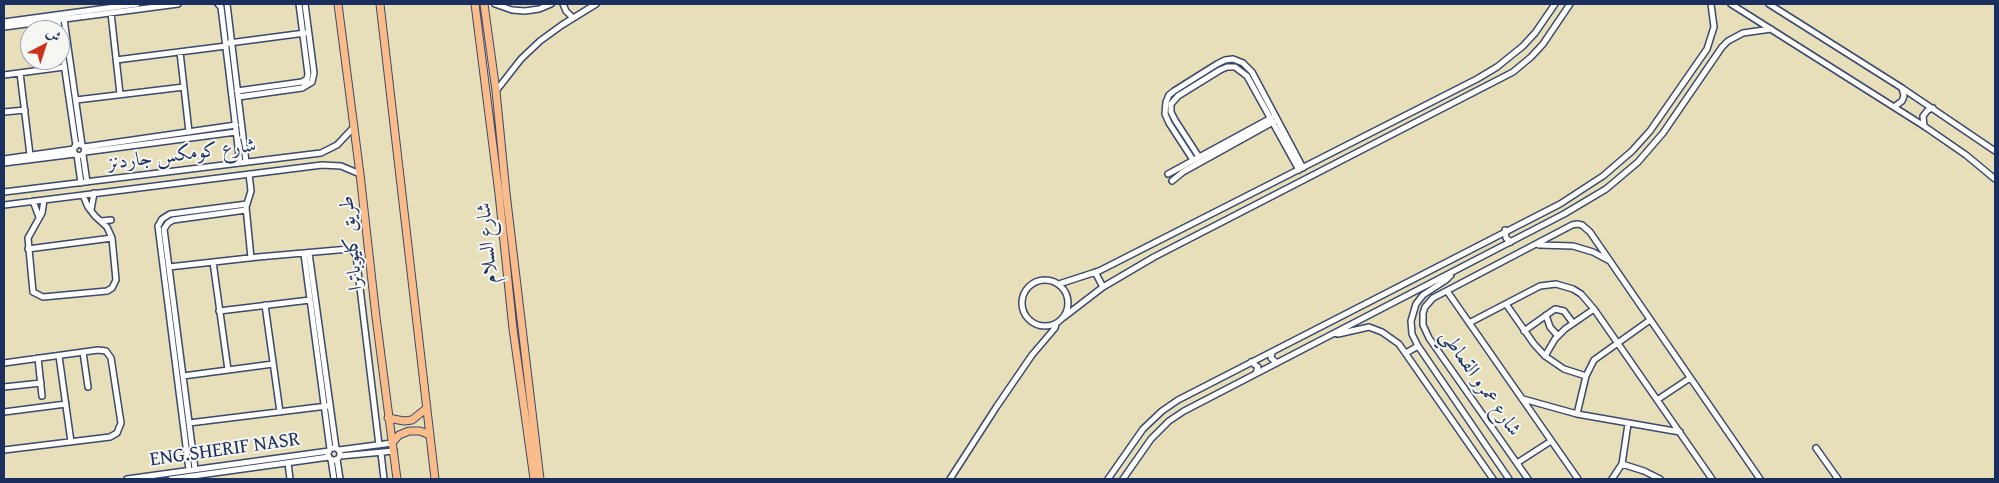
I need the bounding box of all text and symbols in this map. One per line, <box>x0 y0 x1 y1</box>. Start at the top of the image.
north arrow <box>20 20 70 70</box>
text: ش <box>42 22 66 46</box>
street label: شارع كومكس جاردنز <box>106 134 258 176</box>
street label: طريق كليوباترا <box>335 195 369 291</box>
street label: شارع السلام <box>473 202 503 284</box>
street label: شارع عمرو القماطي <box>1434 325 1526 441</box>
street label: ENG.SHERIF NASR <box>148 428 302 472</box>

